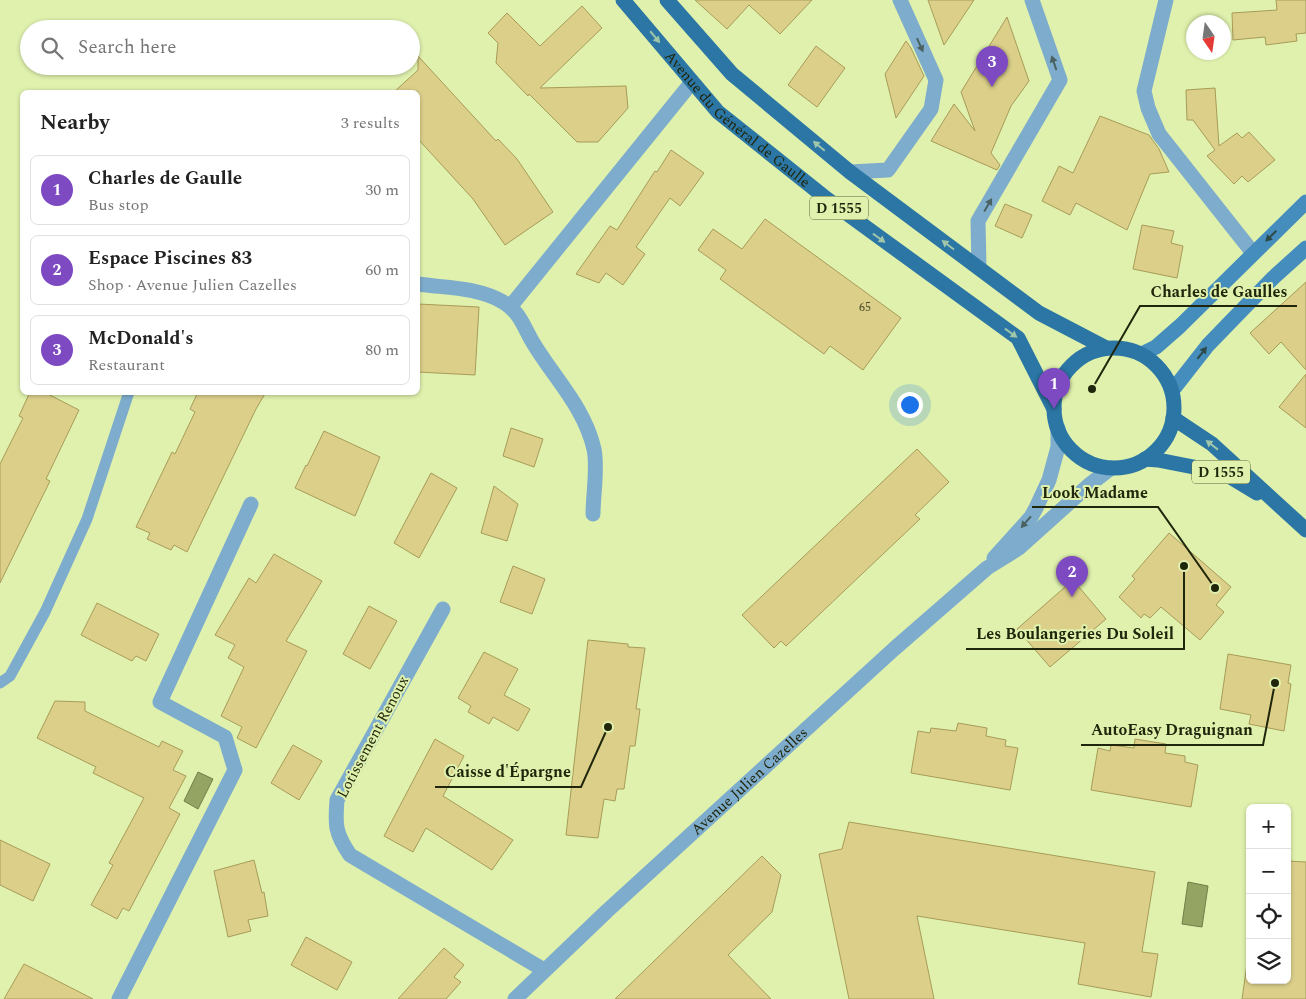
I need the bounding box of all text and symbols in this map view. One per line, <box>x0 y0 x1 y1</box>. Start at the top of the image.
north arrow <box>1186 15 1231 60</box>
search box <box>20 20 420 75</box>
one-way arrow <box>649 31 660 44</box>
text: Search here <box>78 33 177 62</box>
icon: search <box>38 34 66 62</box>
one-way arrow <box>916 38 924 52</box>
street label: Avenue du Général de Gaulle <box>659 46 816 193</box>
pin: 3 <box>976 46 1008 87</box>
one-way arrow <box>1050 55 1058 70</box>
text: Nearby <box>40 107 110 139</box>
text: 3 results <box>341 111 400 135</box>
one-way arrow <box>813 141 826 152</box>
text: Charles de Gaulle <box>88 164 242 193</box>
text: 1 <box>53 178 61 202</box>
text: 30 m <box>365 178 399 202</box>
text: Bus stop <box>88 193 149 217</box>
road number: D 1555 <box>810 197 868 220</box>
one-way arrow <box>983 198 992 211</box>
one-way arrow <box>1265 230 1277 242</box>
one-way arrow <box>873 232 886 242</box>
one-way arrow <box>942 240 955 251</box>
text: Espace Piscines 83 <box>88 244 252 273</box>
text: 2 <box>53 258 61 282</box>
text: 60 m <box>365 258 399 282</box>
text: Shop · Avenue Julien Cazelles <box>88 273 297 297</box>
callout: Charles de Gaulles <box>1140 275 1297 306</box>
text: Charles de Gaulles <box>1151 280 1287 304</box>
house number: 65 <box>859 298 871 317</box>
text: McDonald's <box>88 324 194 353</box>
one-way arrow <box>1004 328 1018 338</box>
text: 3 <box>53 338 61 362</box>
text: 80 m <box>365 338 399 362</box>
one-way arrow <box>1197 346 1207 360</box>
text: Restaurant <box>88 353 165 377</box>
pin: 1 <box>1038 368 1070 409</box>
your location <box>897 392 923 418</box>
one-way arrow <box>1206 439 1219 450</box>
road number: D 1555 <box>1192 461 1250 484</box>
callout: Look Madame <box>1032 476 1158 507</box>
text: Look Madame <box>1042 481 1148 505</box>
one-way arrow <box>1021 515 1032 528</box>
pin: 2 <box>1056 556 1088 597</box>
callout: Les Boulangeries Du Soleil <box>966 618 1184 649</box>
text: Les Boulangeries Du Soleil <box>976 622 1174 646</box>
street label: Lotissement Renoux <box>331 671 415 802</box>
callout: AutoEasy Draguignan <box>1081 714 1263 745</box>
text: AutoEasy Draguignan <box>1091 718 1253 742</box>
street label: Avenue Julien Cazelles <box>686 722 813 841</box>
callout: Caisse d'Épargne <box>435 756 581 787</box>
text: Caisse d'Épargne <box>445 760 571 784</box>
map controls <box>1246 804 1291 984</box>
button: + <box>1246 804 1291 849</box>
button: − <box>1246 849 1291 894</box>
button: locate <box>1246 894 1291 939</box>
button: layers <box>1246 939 1291 984</box>

